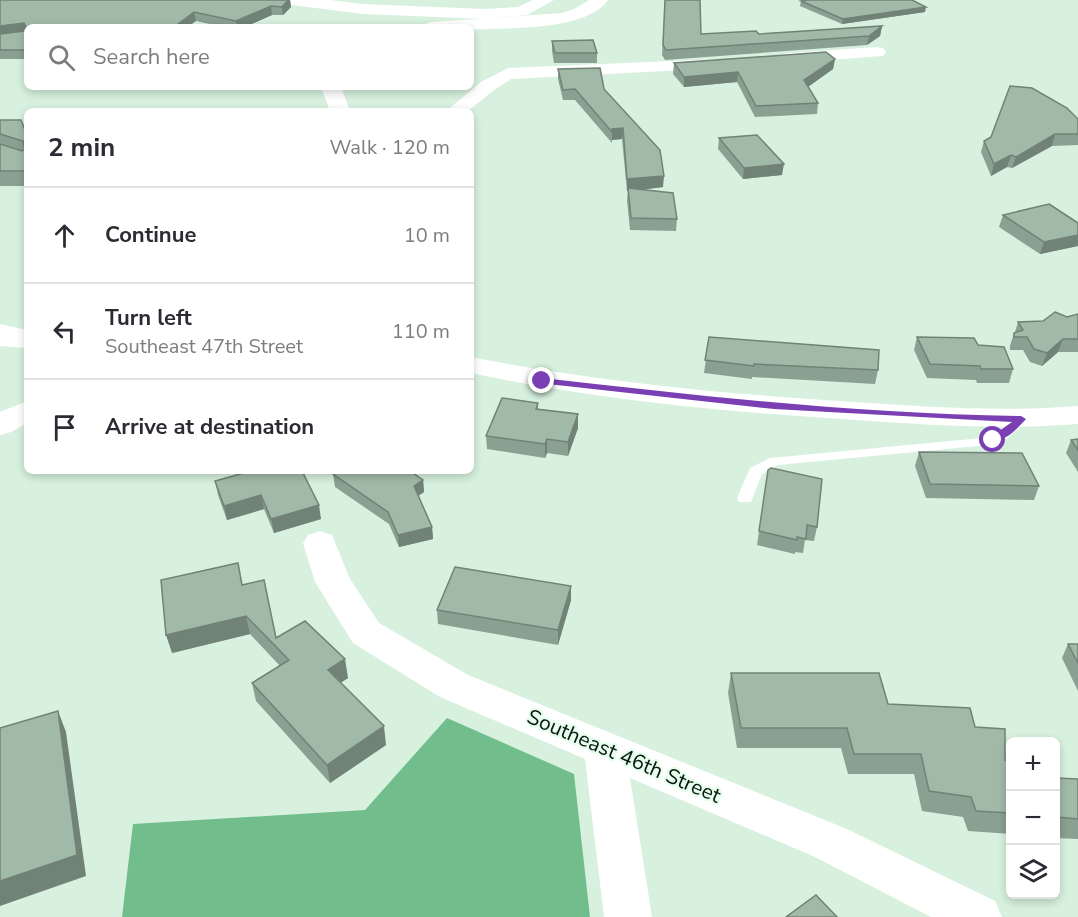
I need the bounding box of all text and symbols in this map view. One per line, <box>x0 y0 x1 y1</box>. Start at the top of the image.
search box <box>24 24 474 90</box>
icon: search <box>45 41 78 74</box>
text: Search here <box>93 42 210 72</box>
text: 2 min <box>48 130 115 165</box>
text: Walk · 120 m <box>330 134 450 161</box>
icon: ahead <box>48 219 81 252</box>
text: Continue <box>105 220 196 250</box>
text: 10 m <box>404 222 450 249</box>
text: Turn left <box>105 303 192 333</box>
icon: left <box>48 315 81 348</box>
text: 110 m <box>392 318 450 345</box>
text: Southeast 47th Street <box>105 333 303 360</box>
route end <box>528 367 554 393</box>
icon: arrive <box>48 411 81 444</box>
text: Arrive at destination <box>105 412 314 442</box>
route start <box>979 426 1005 452</box>
street label: Southeast 46th Street <box>523 703 726 810</box>
map controls <box>1006 737 1060 899</box>
button: + <box>1006 737 1060 791</box>
button: − <box>1006 791 1060 845</box>
button: layers <box>1006 845 1060 899</box>

